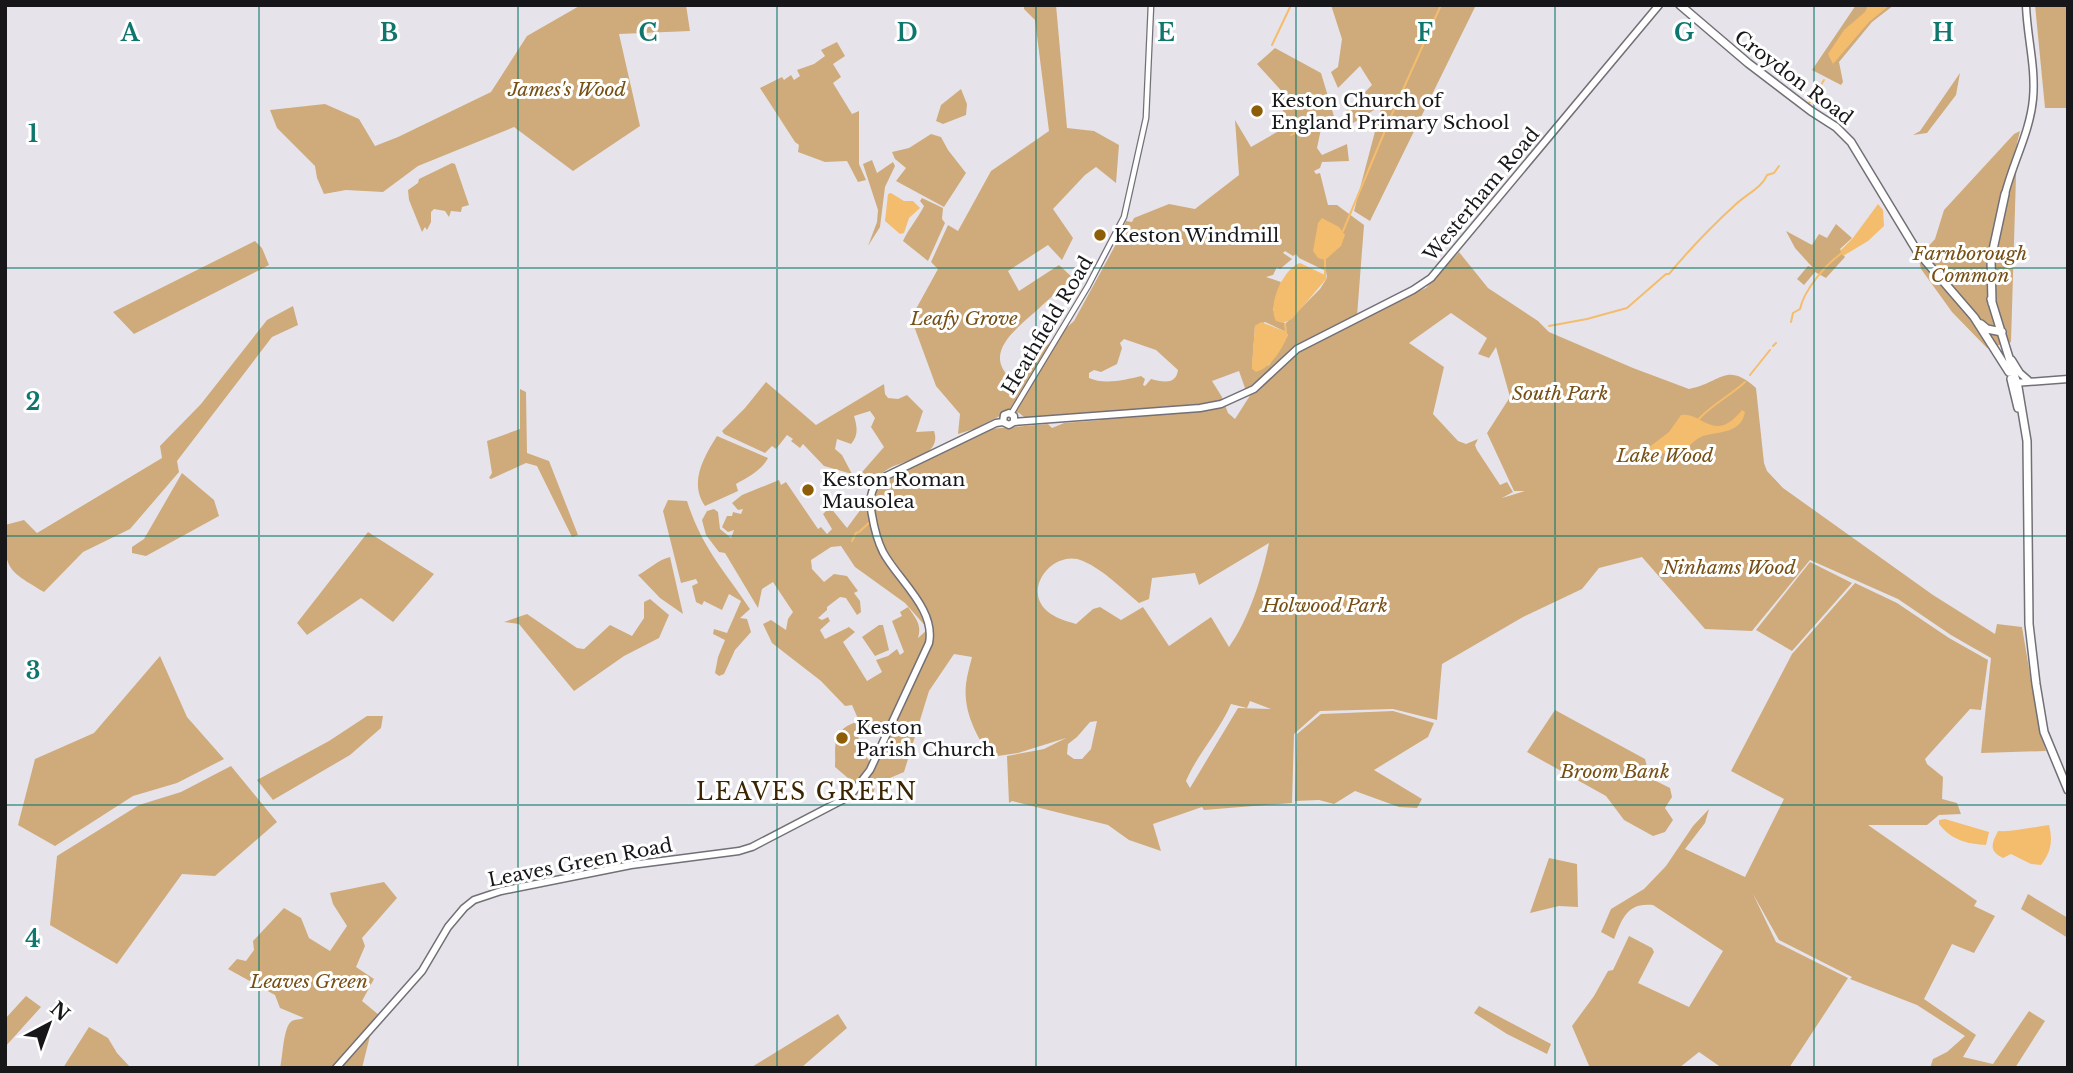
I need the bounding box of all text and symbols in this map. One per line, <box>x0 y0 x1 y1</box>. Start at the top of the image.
text: A <box>120 19 141 47</box>
text: B <box>380 19 398 47</box>
text: C <box>639 19 657 47</box>
text: D <box>896 19 918 47</box>
text: E <box>1157 19 1175 47</box>
text: F <box>1417 19 1433 47</box>
text: G <box>1674 19 1694 47</box>
text: H <box>1932 19 1954 47</box>
street label: Croydon Road <box>1730 25 1858 129</box>
park label: James's Wood <box>507 78 627 101</box>
place label: Keston Church of England Primary School <box>1271 89 1509 134</box>
marker: Keston Church of England Primary School <box>1249 103 1265 119</box>
text: 1 <box>28 120 38 148</box>
street label: Westerham Road <box>1418 123 1544 267</box>
place label: Keston Windmill <box>1114 224 1279 247</box>
marker: Keston Windmill <box>1092 227 1108 243</box>
park label: Farnborough Common <box>1912 242 2027 287</box>
street label: Heathfield Road <box>997 252 1098 398</box>
park label: Leafy Grove <box>909 307 1018 330</box>
park label: South Park <box>1512 382 1608 405</box>
text: 2 <box>26 388 40 416</box>
park label: Lake Wood <box>1616 444 1714 467</box>
place label: Keston Roman Mausolea <box>822 468 965 513</box>
marker: Keston Roman Mausolea <box>800 482 816 498</box>
park label: Ninhams Wood <box>1661 556 1796 579</box>
park label: Holwood Park <box>1261 594 1388 617</box>
text: 3 <box>26 657 40 685</box>
place label: Keston Parish Church <box>856 716 995 761</box>
marker: Keston Parish Church <box>834 730 850 746</box>
park label: Broom Bank <box>1559 760 1670 783</box>
district label: LEAVES GREEN <box>696 778 918 806</box>
street label: Leaves Green Road <box>486 833 674 892</box>
text: 4 <box>25 925 41 953</box>
park label: Leaves Green <box>249 970 368 993</box>
north arrow <box>14 989 84 1059</box>
text: N <box>46 997 74 1026</box>

